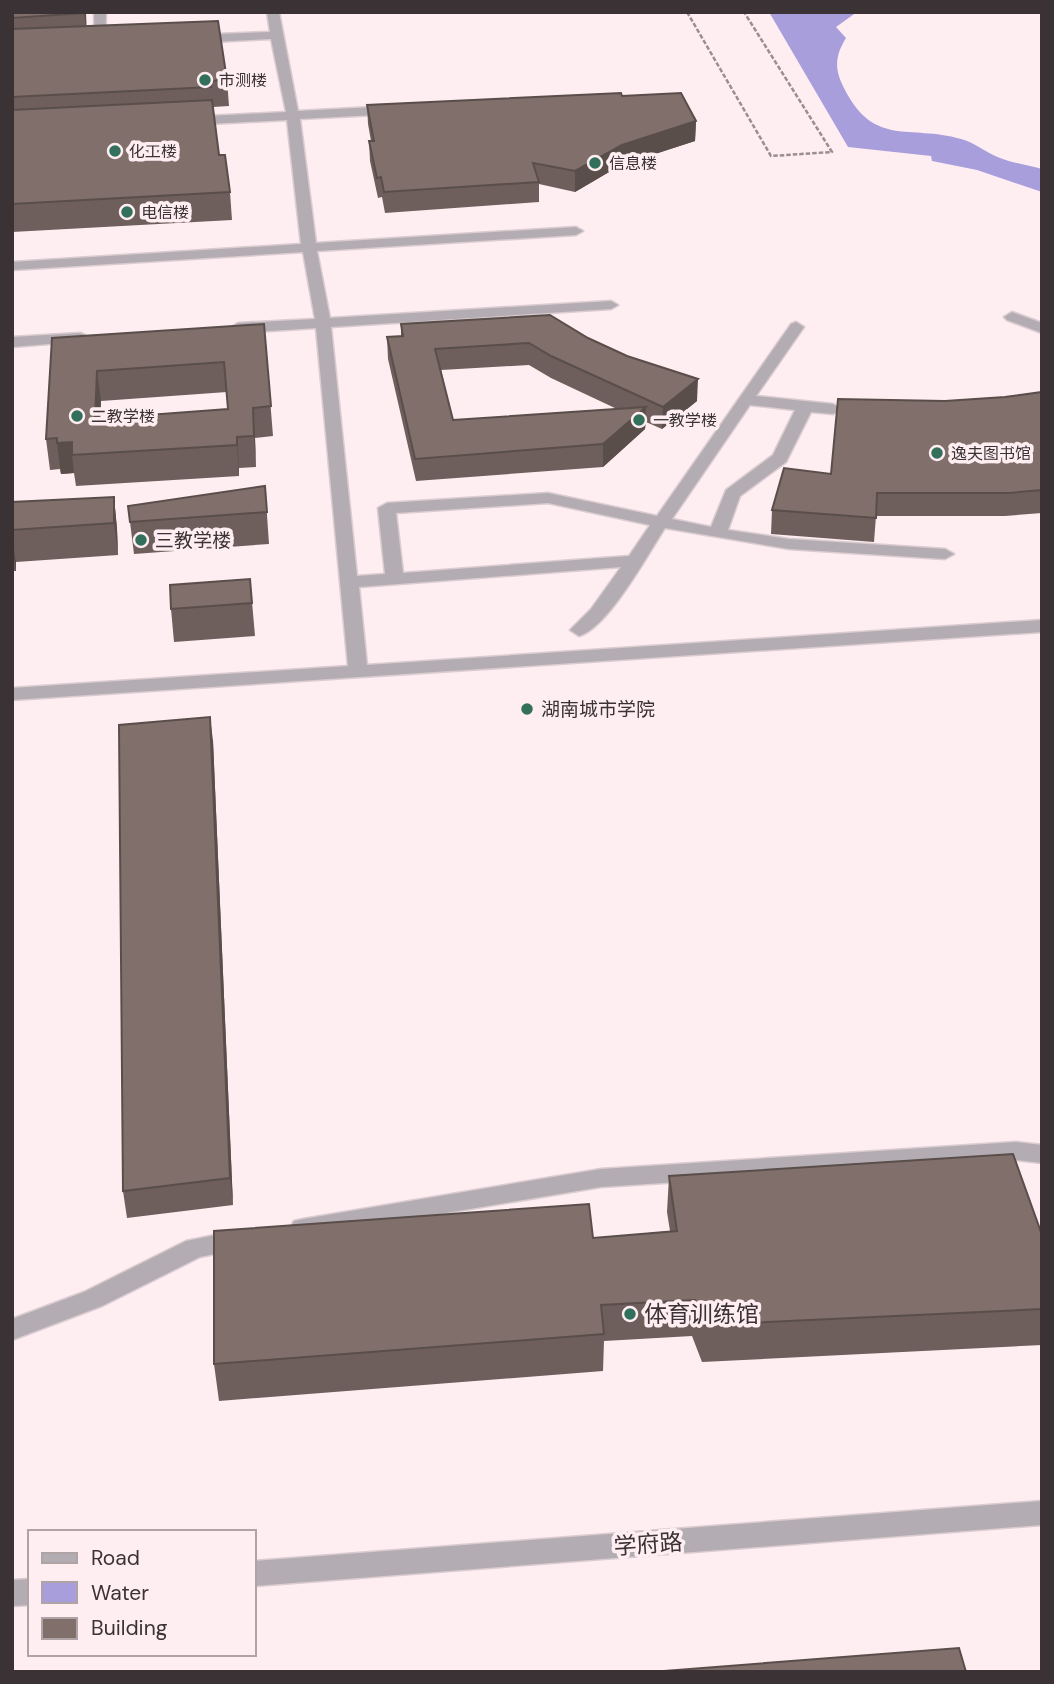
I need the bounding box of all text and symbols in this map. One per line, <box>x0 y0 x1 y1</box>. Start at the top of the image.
place label: 市测楼 <box>219 70 267 91</box>
marker: 市测楼 <box>197 72 213 88</box>
place label: 化工楼 <box>129 141 177 162</box>
marker: 化工楼 <box>107 143 123 159</box>
place label: 信息楼 <box>609 153 657 174</box>
marker: 信息楼 <box>587 155 603 171</box>
place label: 电信楼 <box>141 202 189 223</box>
marker: 电信楼 <box>119 204 135 220</box>
place label: 二教学楼 <box>91 406 155 427</box>
marker: 二教学楼 <box>69 408 85 424</box>
place label: 一教学楼 <box>653 410 717 431</box>
marker: 一教学楼 <box>631 412 647 428</box>
place label: 逸夫图书馆 <box>951 443 1031 464</box>
marker: 逸夫图书馆 <box>929 445 945 461</box>
place label: 三教学楼 <box>155 528 231 553</box>
marker: 三教学楼 <box>133 532 149 548</box>
place label: 湖南城市学院 <box>541 697 655 722</box>
marker: 湖南城市学院 <box>519 701 535 717</box>
place label: 体育训练馆 <box>644 1299 759 1329</box>
marker: 体育训练馆 <box>622 1306 638 1322</box>
street label: 学府路 <box>613 1527 683 1561</box>
legend <box>28 1530 256 1656</box>
text: Road <box>91 1544 140 1572</box>
text: Water <box>91 1579 149 1607</box>
text: Building <box>91 1614 168 1642</box>

